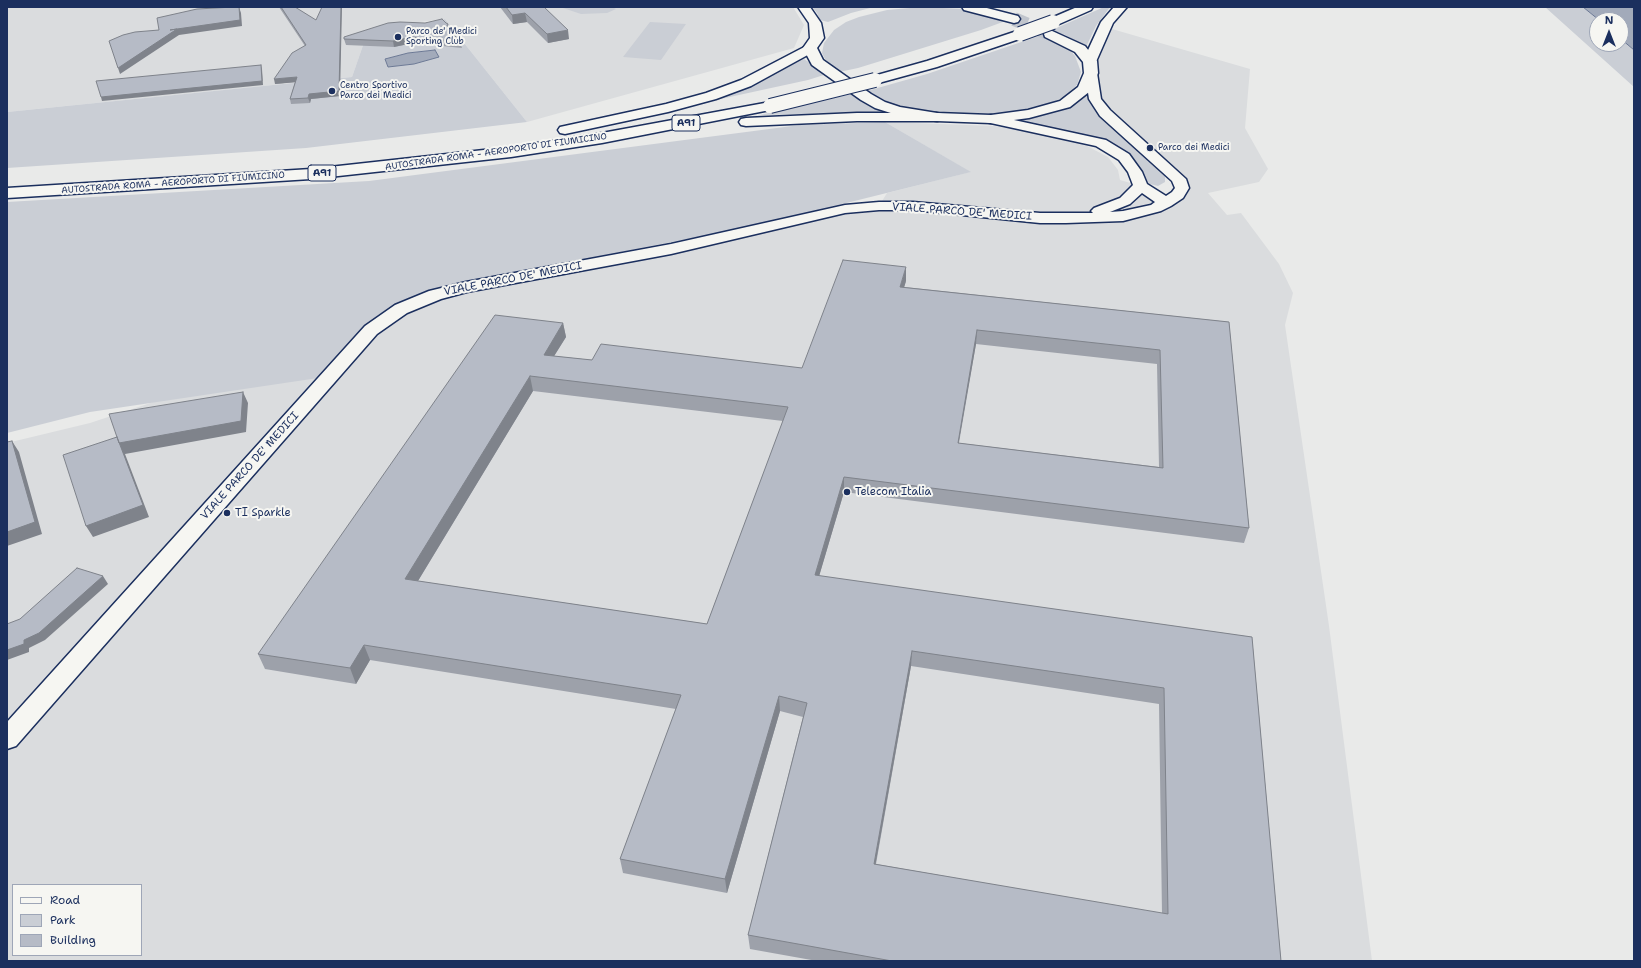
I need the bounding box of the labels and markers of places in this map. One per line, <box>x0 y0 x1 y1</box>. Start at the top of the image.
place label: Parco de' Medici Sporting Club <box>406 27 477 48</box>
marker: Parco de' Medici Sporting Club <box>393 32 403 42</box>
place label: Centro Sportivo Parco dei Medici <box>340 81 412 102</box>
marker: Centro Sportivo Parco dei Medici <box>327 86 337 96</box>
marker: Parco dei Medici <box>1145 143 1155 153</box>
place label: Parco dei Medici <box>1158 143 1230 153</box>
place label: Telecom Italia <box>855 485 931 499</box>
marker: Telecom Italia <box>842 487 852 497</box>
place label: TI Sparkle <box>235 506 291 520</box>
marker: TI Sparkle <box>222 508 232 518</box>

